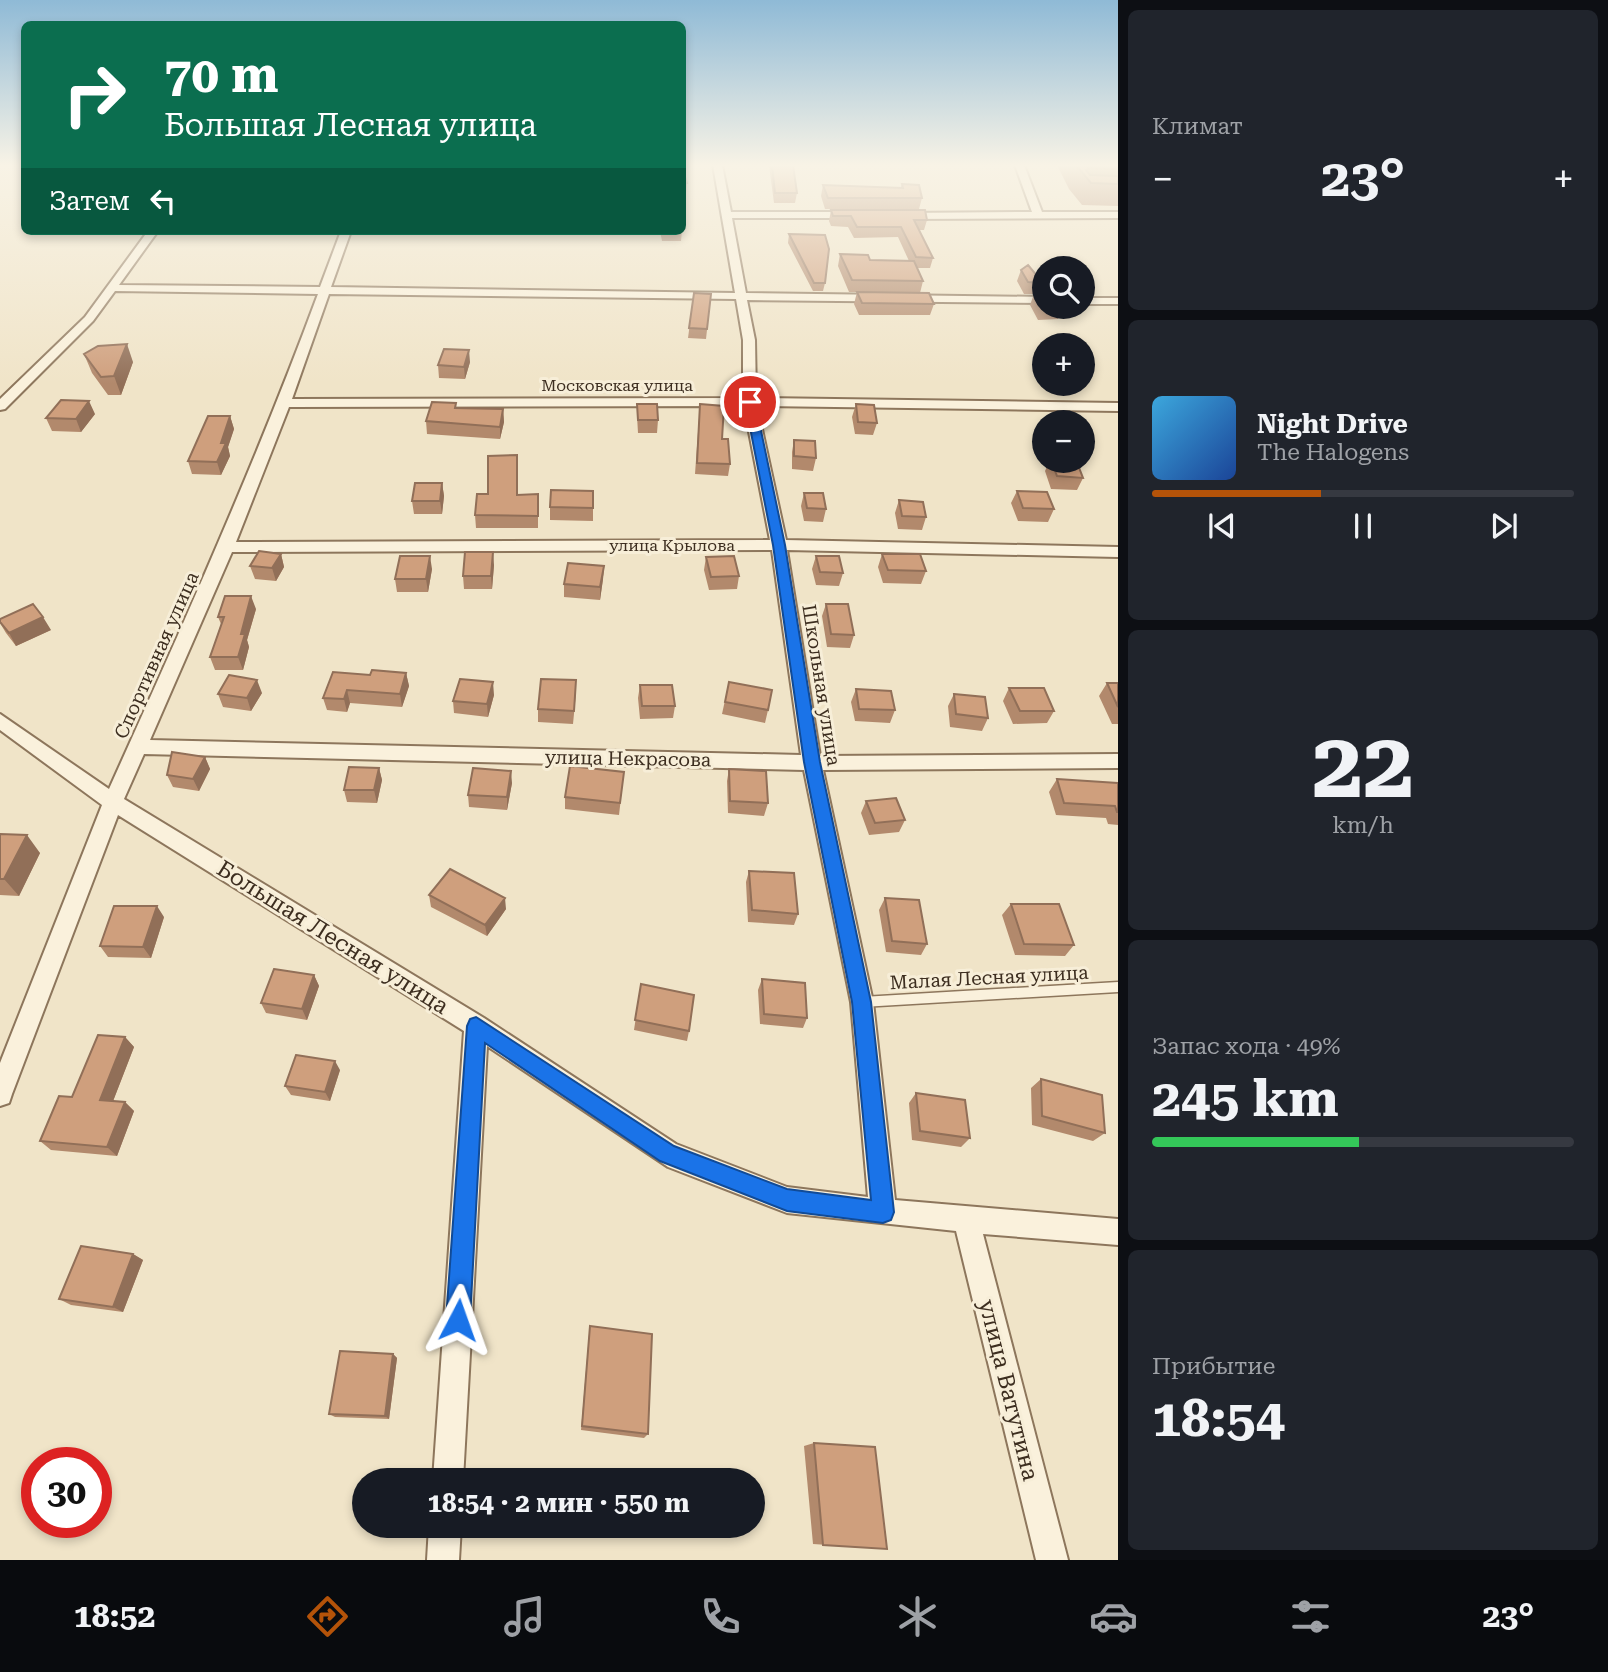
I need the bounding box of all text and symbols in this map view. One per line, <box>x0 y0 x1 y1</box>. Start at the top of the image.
text: 70 m <box>164 47 279 104</box>
icon: right <box>49 49 140 140</box>
text: Большая Лесная улица <box>164 106 537 144</box>
text: Климат <box>1152 113 1243 140</box>
text: 23° <box>1321 148 1405 209</box>
text: − <box>1152 157 1173 201</box>
text: + <box>1553 157 1574 201</box>
icon: left <box>144 182 182 220</box>
text: Затем <box>49 186 130 216</box>
map controls <box>1032 256 1095 473</box>
button: search <box>1032 256 1095 319</box>
button: + <box>1032 333 1095 396</box>
pin <box>720 372 780 432</box>
street label: Московская улица <box>541 376 693 395</box>
icon: arrive <box>731 383 769 421</box>
text: Night Drive <box>1257 409 1408 439</box>
button: − <box>1032 410 1095 473</box>
text: The Halogens <box>1257 439 1409 466</box>
icon: previous <box>1203 507 1241 545</box>
icon: pause <box>1344 507 1382 545</box>
icon: next <box>1485 507 1523 545</box>
street label: улица Крылова <box>609 536 735 555</box>
street label: Спортивная улица <box>109 567 204 742</box>
street label: Школьная улица <box>797 603 846 768</box>
text: 22 <box>1312 713 1414 819</box>
street label: улица Некрасова <box>545 746 712 771</box>
text: km/h <box>1332 812 1394 839</box>
street label: Большая Лесная улица <box>212 855 454 1020</box>
street label: Малая Лесная улица <box>889 961 1090 994</box>
text: Запас хода · 49% <box>1152 1033 1341 1060</box>
text: 245 km <box>1152 1068 1339 1129</box>
position arrow <box>421 1283 495 1357</box>
street label: улица Ватутина <box>973 1297 1044 1484</box>
text: Прибытие <box>1152 1353 1275 1380</box>
text: 18:54 <box>1152 1388 1285 1449</box>
speed limit sign: 30 <box>21 1447 112 1538</box>
text: 18:54 · 2 мин · 550 m <box>428 1488 689 1518</box>
icon: directions <box>303 1592 352 1641</box>
icon: music <box>500 1592 549 1641</box>
icon: phone <box>696 1592 745 1641</box>
icon: climate <box>893 1592 942 1641</box>
icon: car <box>1089 1592 1138 1641</box>
icon: filters <box>1286 1592 1335 1641</box>
text: 18:52 <box>74 1597 155 1635</box>
text: 23° <box>1482 1597 1534 1635</box>

